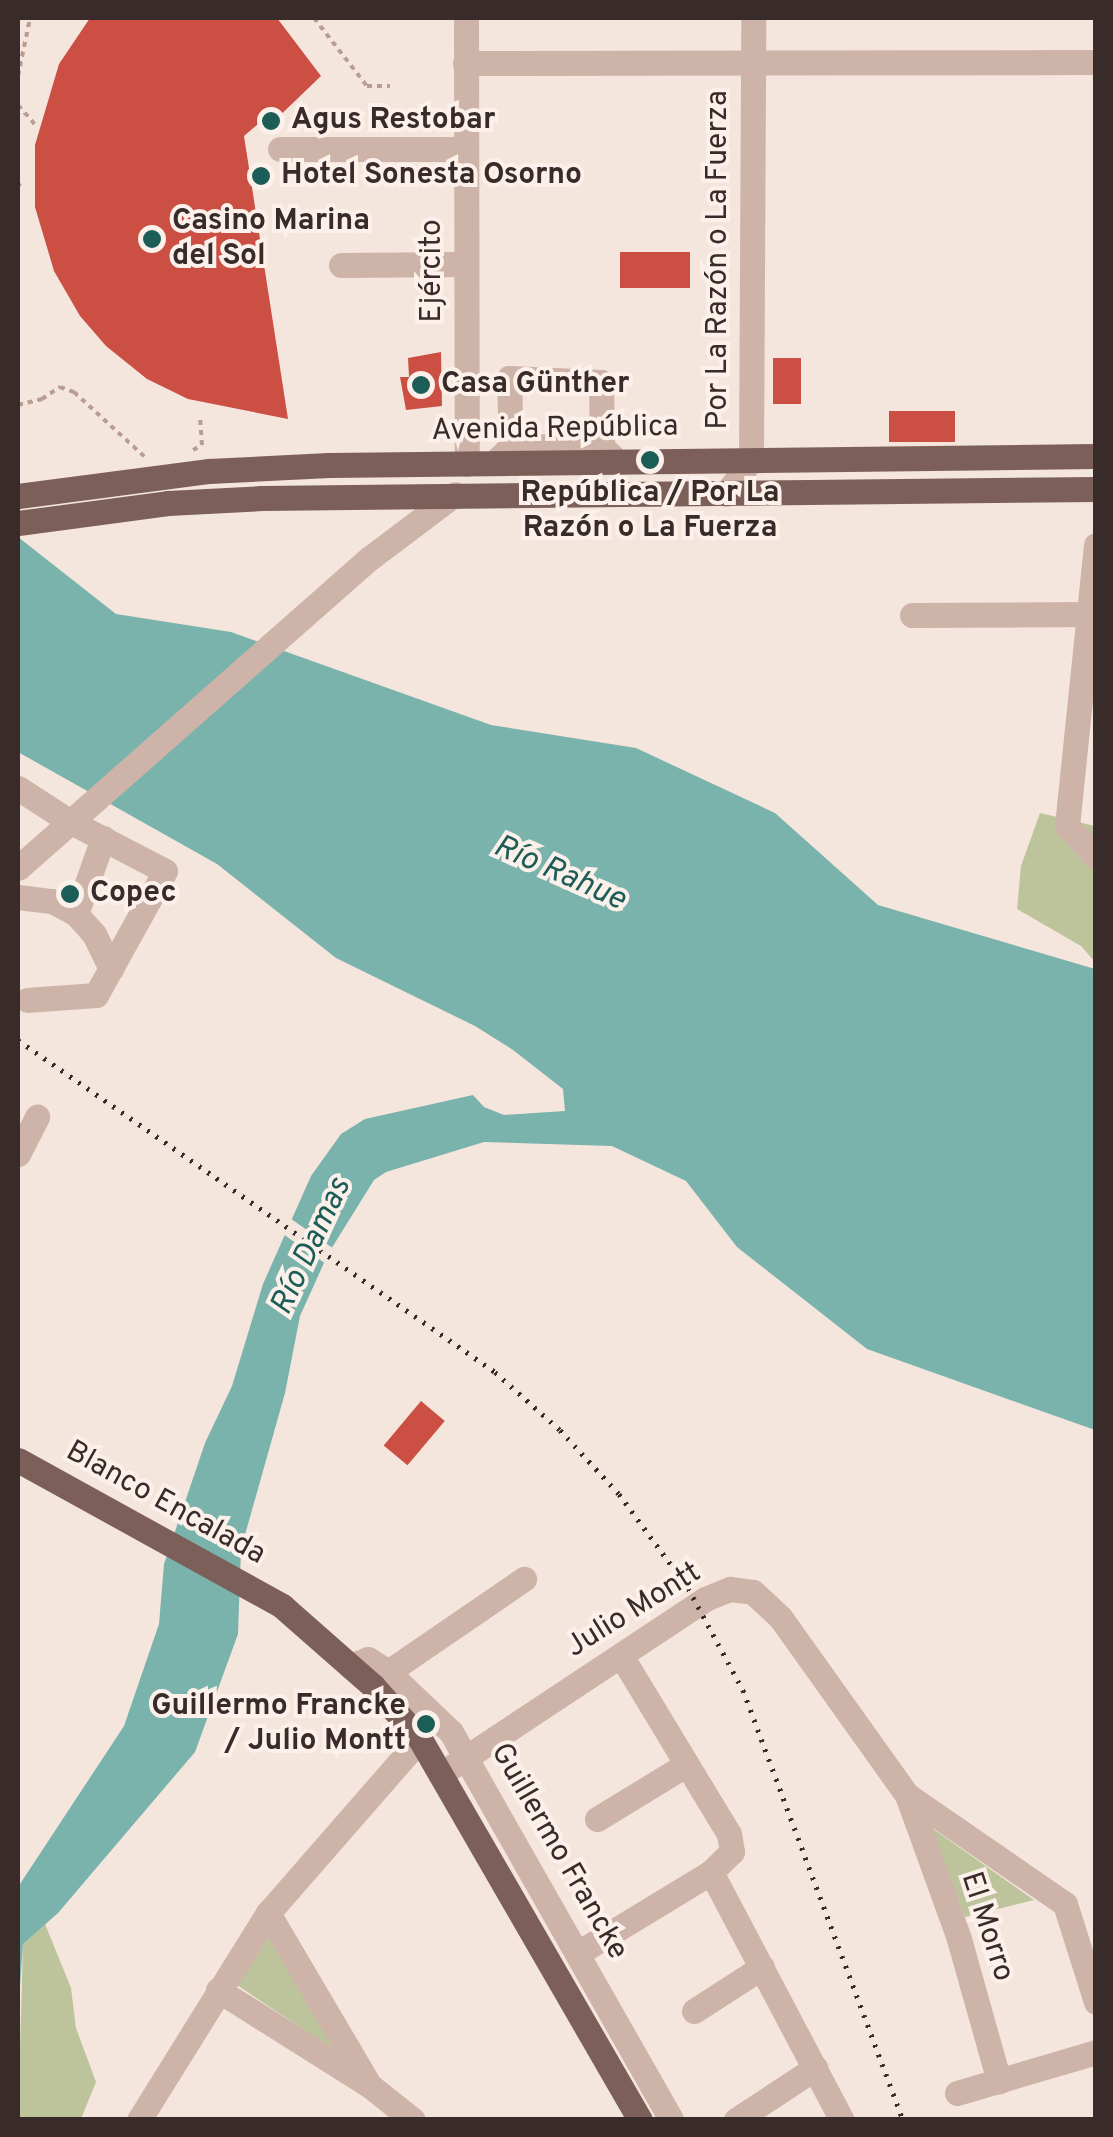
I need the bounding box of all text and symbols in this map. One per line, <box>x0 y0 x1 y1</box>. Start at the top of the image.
street label: Por La Razón o La Fuerza <box>701 90 737 430</box>
place label: Agus Restobar <box>291 103 496 139</box>
marker: Agus Restobar <box>260 110 282 132</box>
place label: Hotel Sonesta Osorno <box>281 158 582 194</box>
marker: Hotel Sonesta Osorno <box>250 165 272 187</box>
place label: Casino Marina del Sol <box>172 204 370 274</box>
street label: Ejército <box>415 219 451 323</box>
marker: Casino Marina del Sol <box>141 228 163 250</box>
place label: Casa Günther <box>441 367 629 403</box>
marker: Casa Günther <box>410 374 432 396</box>
street label: Avenida República <box>431 410 679 450</box>
marker: República / Por La Razón o La Fuerza <box>639 449 661 471</box>
place label: República / Por La Razón o La Fuerza <box>521 476 779 546</box>
water label: Río Rahue <box>487 828 631 920</box>
place label: Copec <box>90 876 177 912</box>
marker: Copec <box>59 883 81 905</box>
water label: Río Damas <box>264 1172 360 1322</box>
street label: Blanco Encalada <box>59 1434 271 1574</box>
street label: Julio Montt <box>560 1555 708 1667</box>
place label: Guillermo Francke / Julio Montt <box>151 1689 406 1760</box>
marker: Guillermo Francke / Julio Montt <box>415 1713 437 1735</box>
street label: Guillermo Francke <box>481 1737 635 1967</box>
street label: El Morro <box>951 1868 1021 1986</box>

